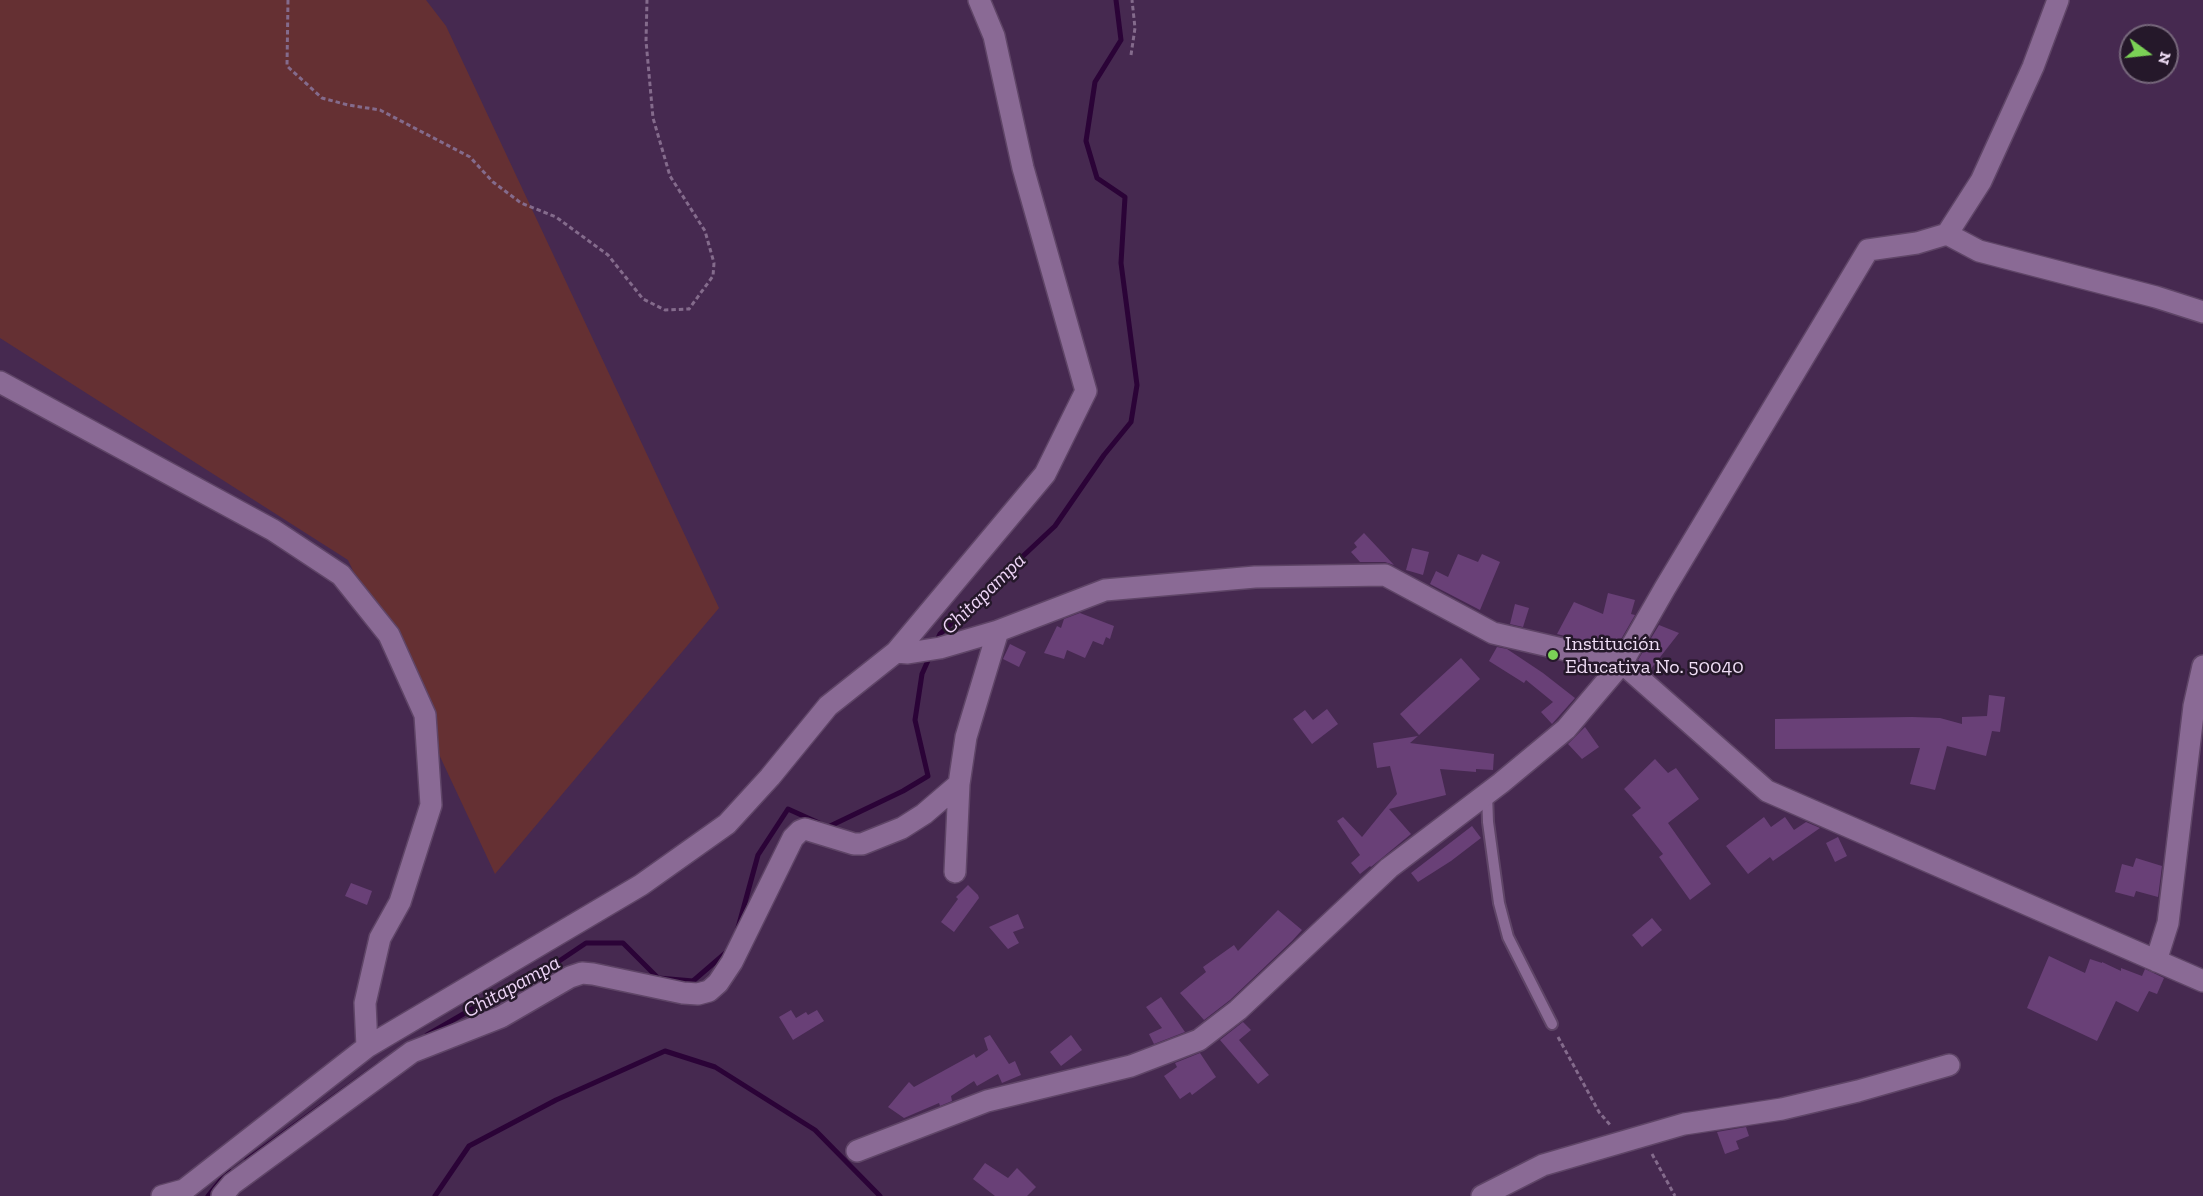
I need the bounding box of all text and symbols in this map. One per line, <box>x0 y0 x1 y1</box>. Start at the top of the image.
north arrow <box>2119 24 2179 84</box>
text: N <box>2154 50 2176 67</box>
water label: Chitapampa <box>937 548 1031 640</box>
place label: Institución Educativa No. 50040 <box>1565 632 1744 679</box>
marker: Institución Educativa No. 50040 <box>1546 648 1560 662</box>
water label: Chitapampa <box>459 950 565 1024</box>

